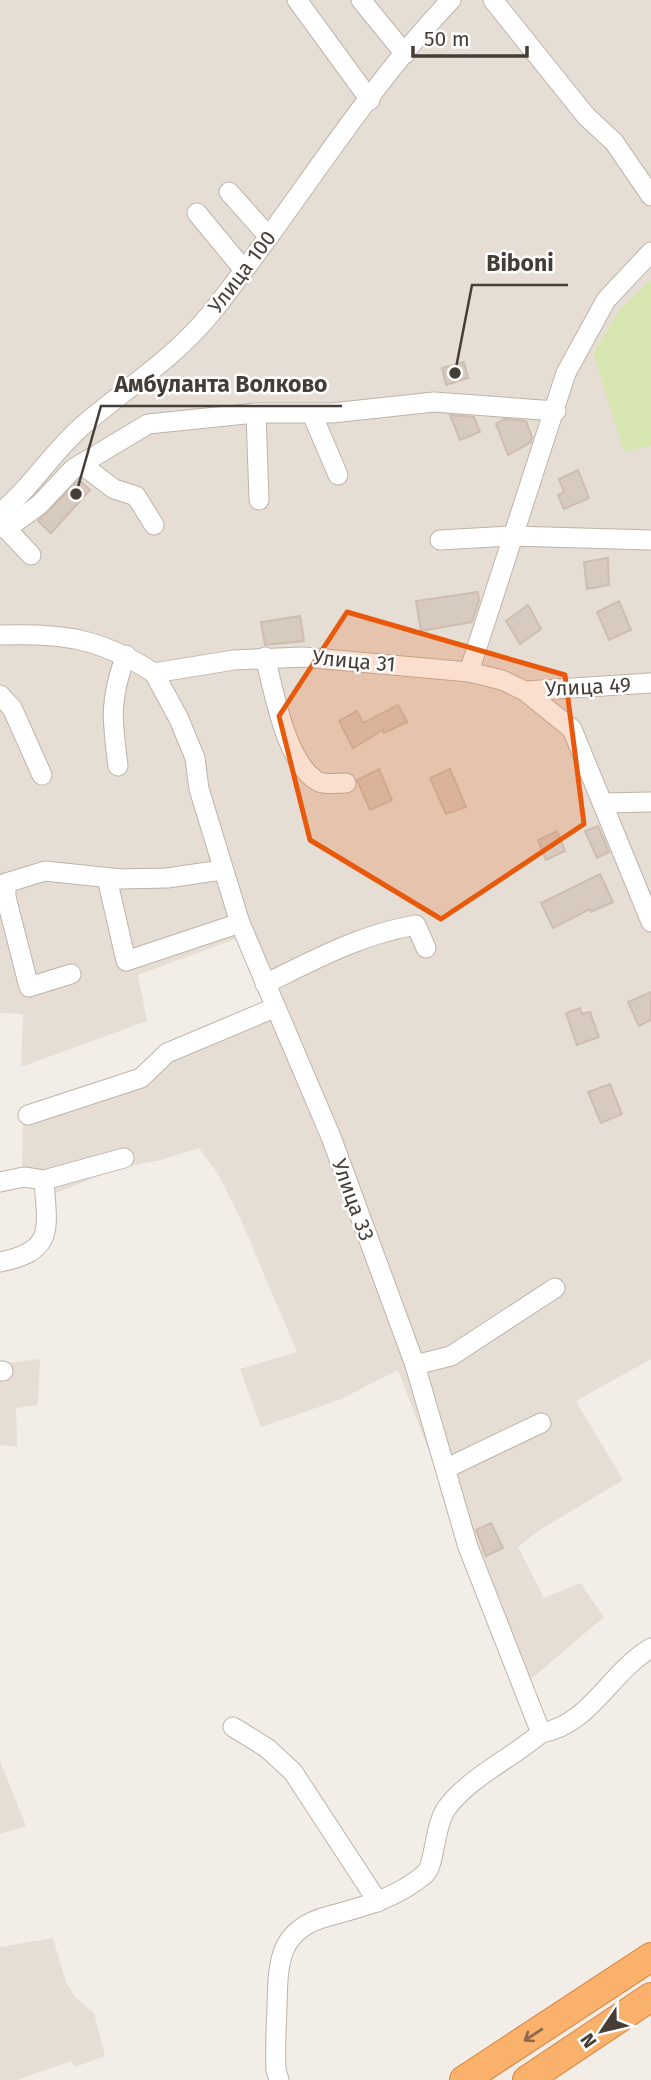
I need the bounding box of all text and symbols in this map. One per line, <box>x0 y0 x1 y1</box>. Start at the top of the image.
scale bar <box>413 14 527 58</box>
text: 50 m <box>424 26 470 52</box>
street label: Улица 100 <box>202 226 282 318</box>
callout: Biboni <box>472 241 568 285</box>
text: Biboni <box>486 249 554 277</box>
callout: Амбуланта Волково <box>101 362 342 406</box>
text: Амбуланта Волково <box>113 370 328 398</box>
street label: Улица 31 <box>311 644 397 678</box>
street label: Улица 49 <box>544 672 632 702</box>
street label: Улица 33 <box>326 1156 380 1244</box>
north arrow <box>567 1996 637 2066</box>
one-way arrow <box>524 2028 543 2043</box>
text: N <box>575 2029 602 2052</box>

